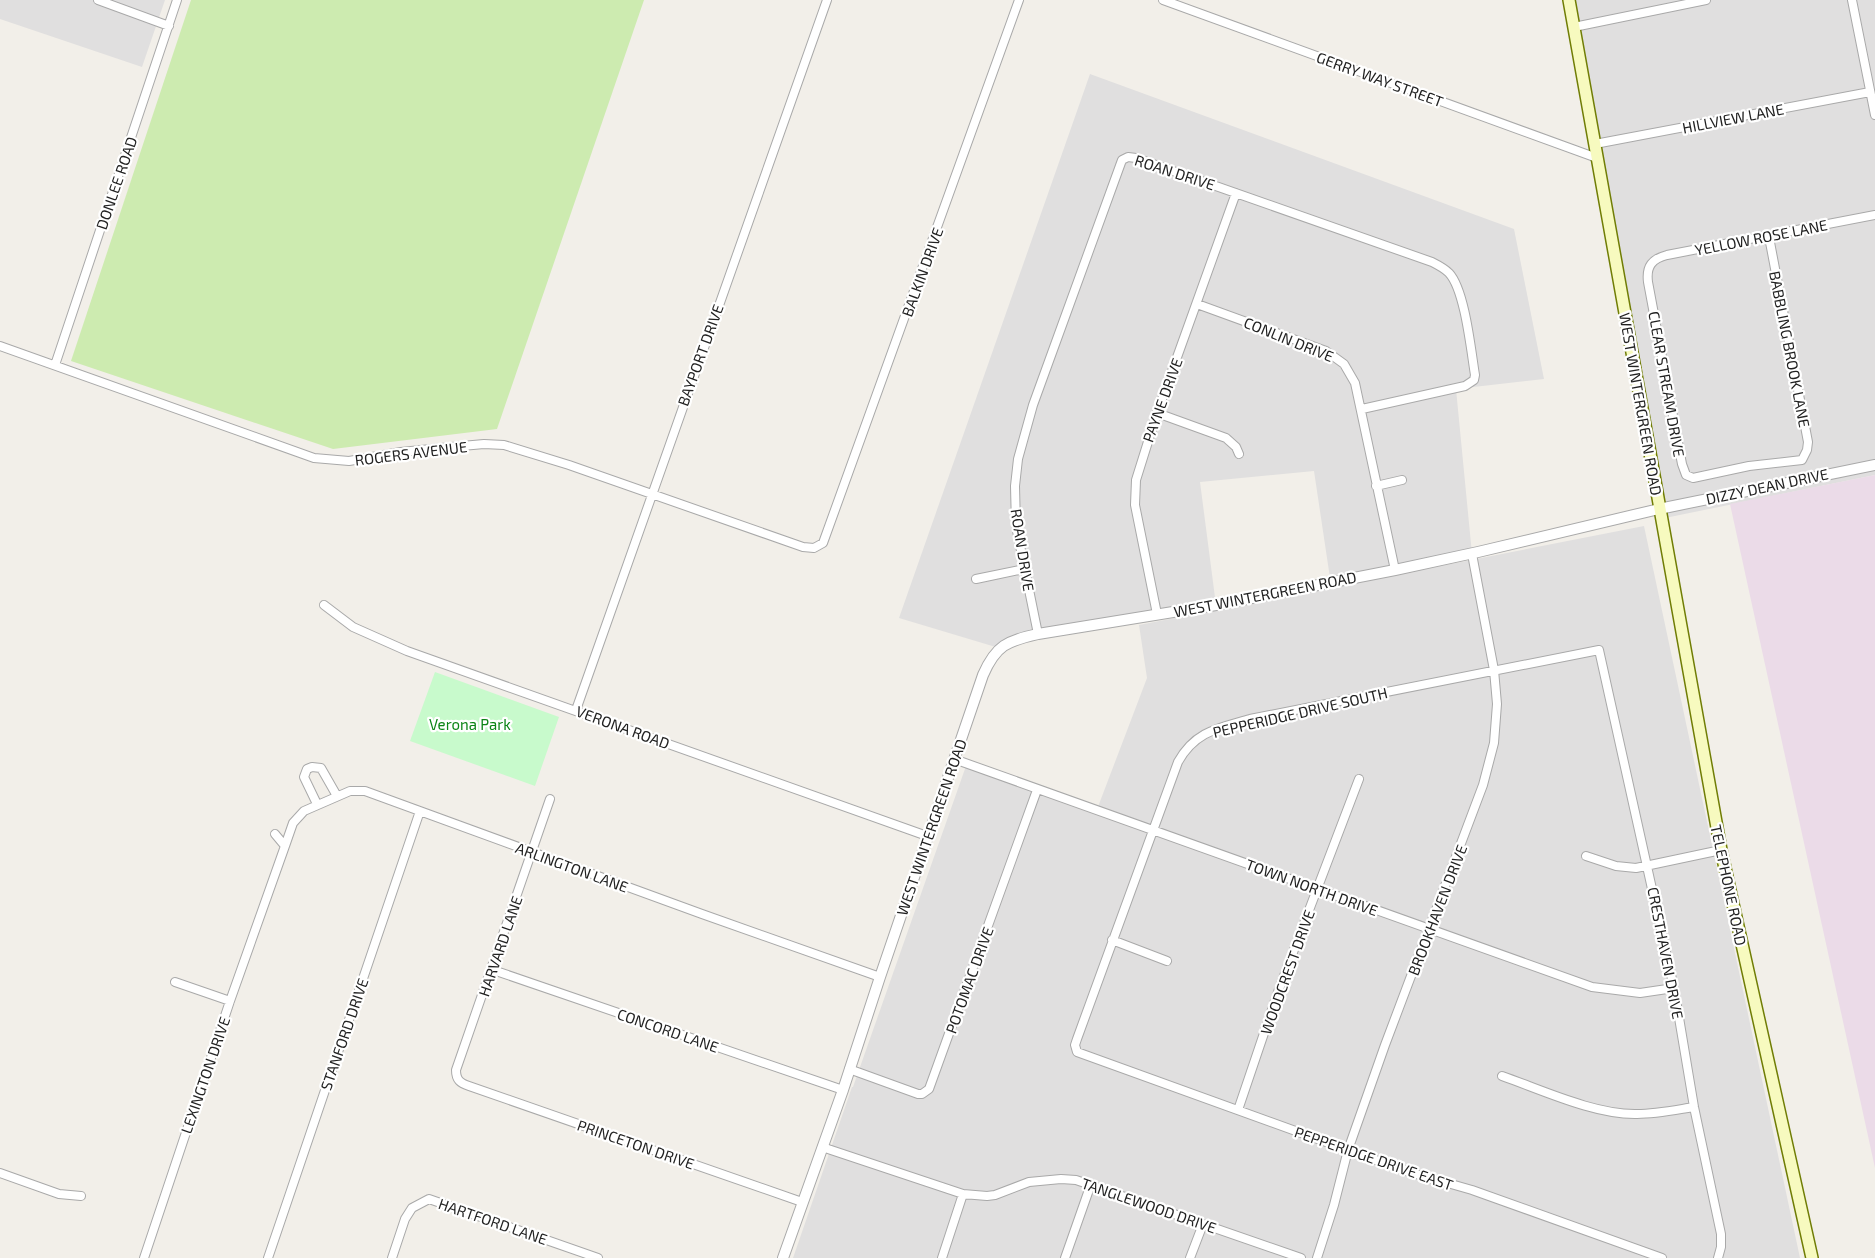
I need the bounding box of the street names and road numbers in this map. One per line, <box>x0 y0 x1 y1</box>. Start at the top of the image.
street label: GERRY WAY STREET <box>1314 48 1446 110</box>
street label: HILLVIEW LANE <box>1681 99 1785 137</box>
street label: DONLEE ROAD <box>92 134 140 232</box>
street label: ROAN DRIVE <box>1133 151 1217 193</box>
street label: YELLOW ROSE LANE <box>1693 215 1829 259</box>
street label: BALKIN DRIVE <box>898 225 946 319</box>
street label: BABBLING BROOK LANE <box>1766 269 1814 429</box>
street label: BAYPORT DRIVE <box>673 302 727 408</box>
street label: CLEAR STREAM DRIVE <box>1645 310 1689 458</box>
street label: WEST WINTERGREEN ROAD <box>1616 311 1666 497</box>
street label: CONLIN DRIVE <box>1241 313 1337 365</box>
street label: PAYNE DRIVE <box>1138 355 1186 445</box>
street label: ROGERS AVENUE <box>354 437 468 469</box>
street label: DIZZY DEAN DRIVE <box>1704 464 1830 508</box>
street label: ROAN DRIVE <box>1008 508 1038 592</box>
street label: WEST WINTERGREEN ROAD <box>1172 567 1358 621</box>
street label: PEPPERIDGE DRIVE SOUTH <box>1211 683 1389 741</box>
street label: VERONA ROAD <box>574 702 672 752</box>
street label: WEST WINTERGREEN ROAD <box>892 736 970 918</box>
street label: TELEPHONE ROAD <box>1707 823 1751 947</box>
street label: ARLINGTON LANE <box>513 838 631 896</box>
street label: BROOKHAVEN DRIVE <box>1404 842 1470 978</box>
street label: TOWN NORTH DRIVE <box>1244 855 1380 919</box>
street label: CRESTHAVEN DRIVE <box>1644 885 1688 1021</box>
street label: HARVARD LANE <box>474 893 526 999</box>
street label: WOODCREST DRIVE <box>1256 907 1318 1037</box>
street label: POTOMAC DRIVE <box>941 924 997 1036</box>
street label: STANFORD DRIVE <box>316 976 372 1092</box>
street label: CONCORD LANE <box>615 1004 721 1056</box>
street label: LEXINGTON DRIVE <box>177 1014 233 1136</box>
street label: PRINCETON DRIVE <box>575 1116 697 1172</box>
street label: PEPPERIDGE DRIVE EAST <box>1292 1122 1456 1194</box>
street label: TANGLEWOOD DRIVE <box>1079 1173 1219 1237</box>
street label: HARTFORD LANE <box>436 1194 550 1248</box>

